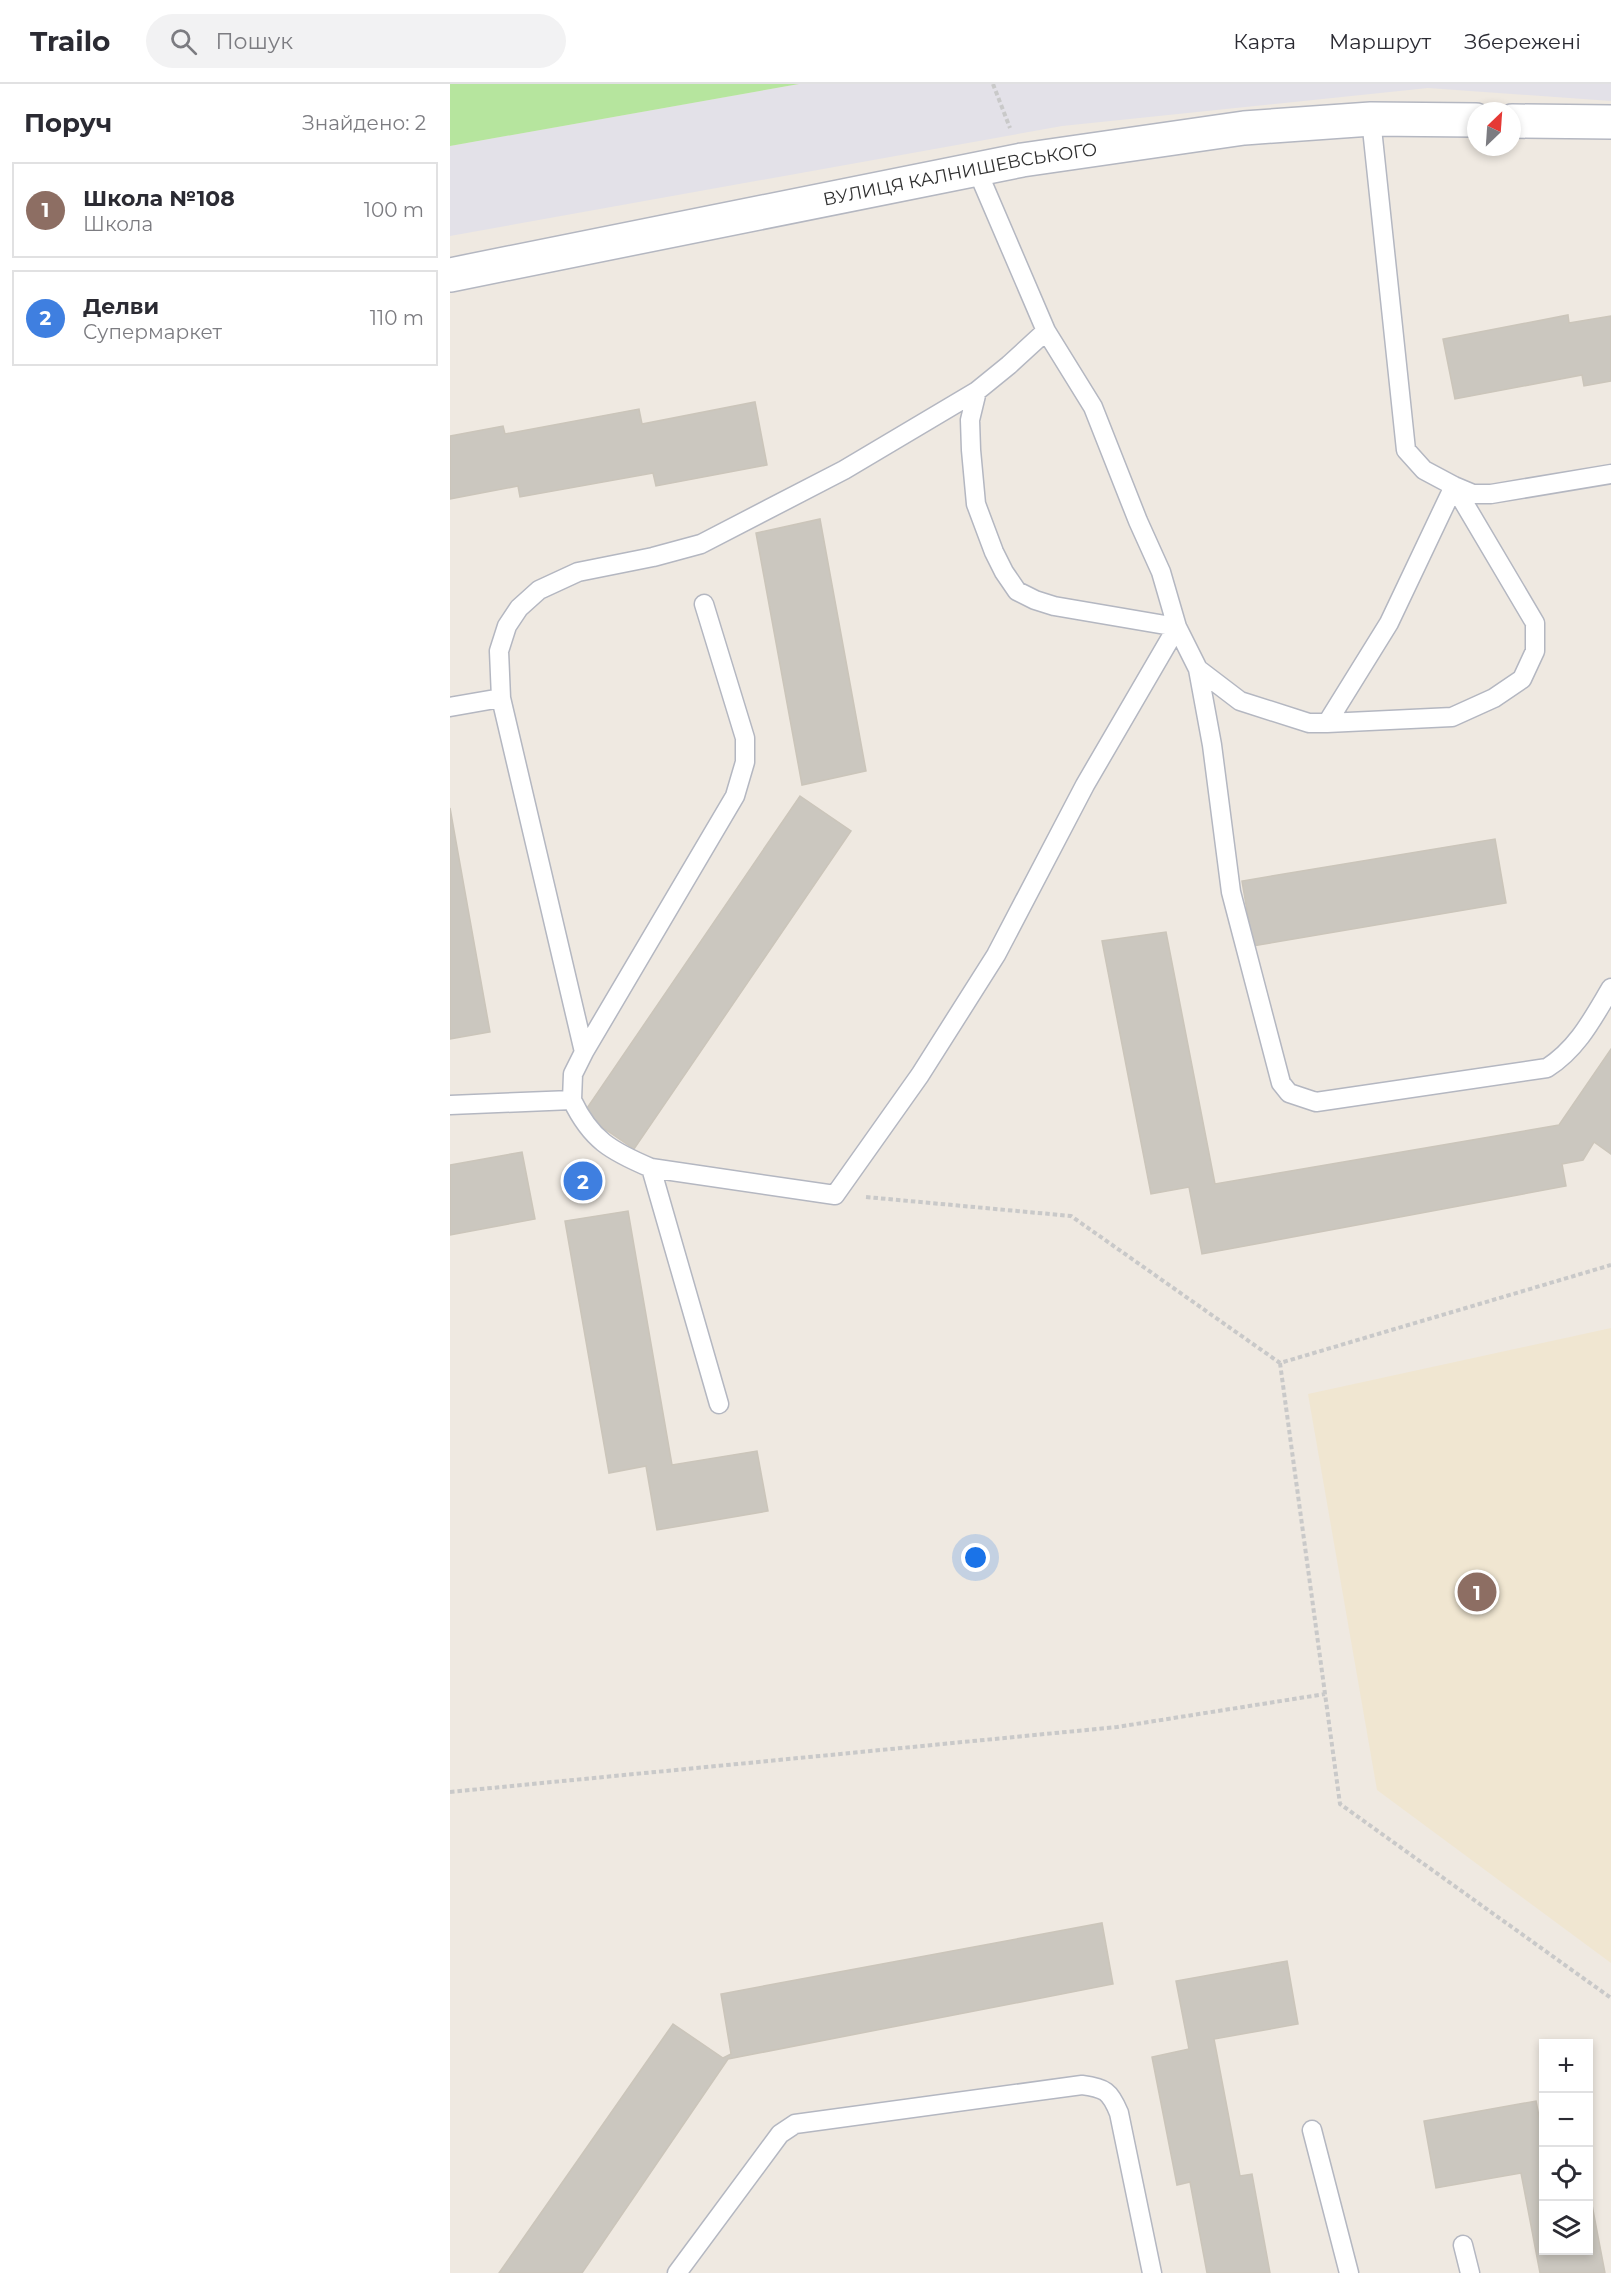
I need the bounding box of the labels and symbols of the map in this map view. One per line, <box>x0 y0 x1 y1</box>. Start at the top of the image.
north arrow <box>1467 102 1521 156</box>
street label: ВУЛИЦЯ КАЛНИШЕВСЬКОГО <box>821 138 1099 211</box>
pin: 2 <box>564 1158 602 1204</box>
your location <box>961 1543 990 1572</box>
pin: 1 <box>1458 1570 1496 1614</box>

